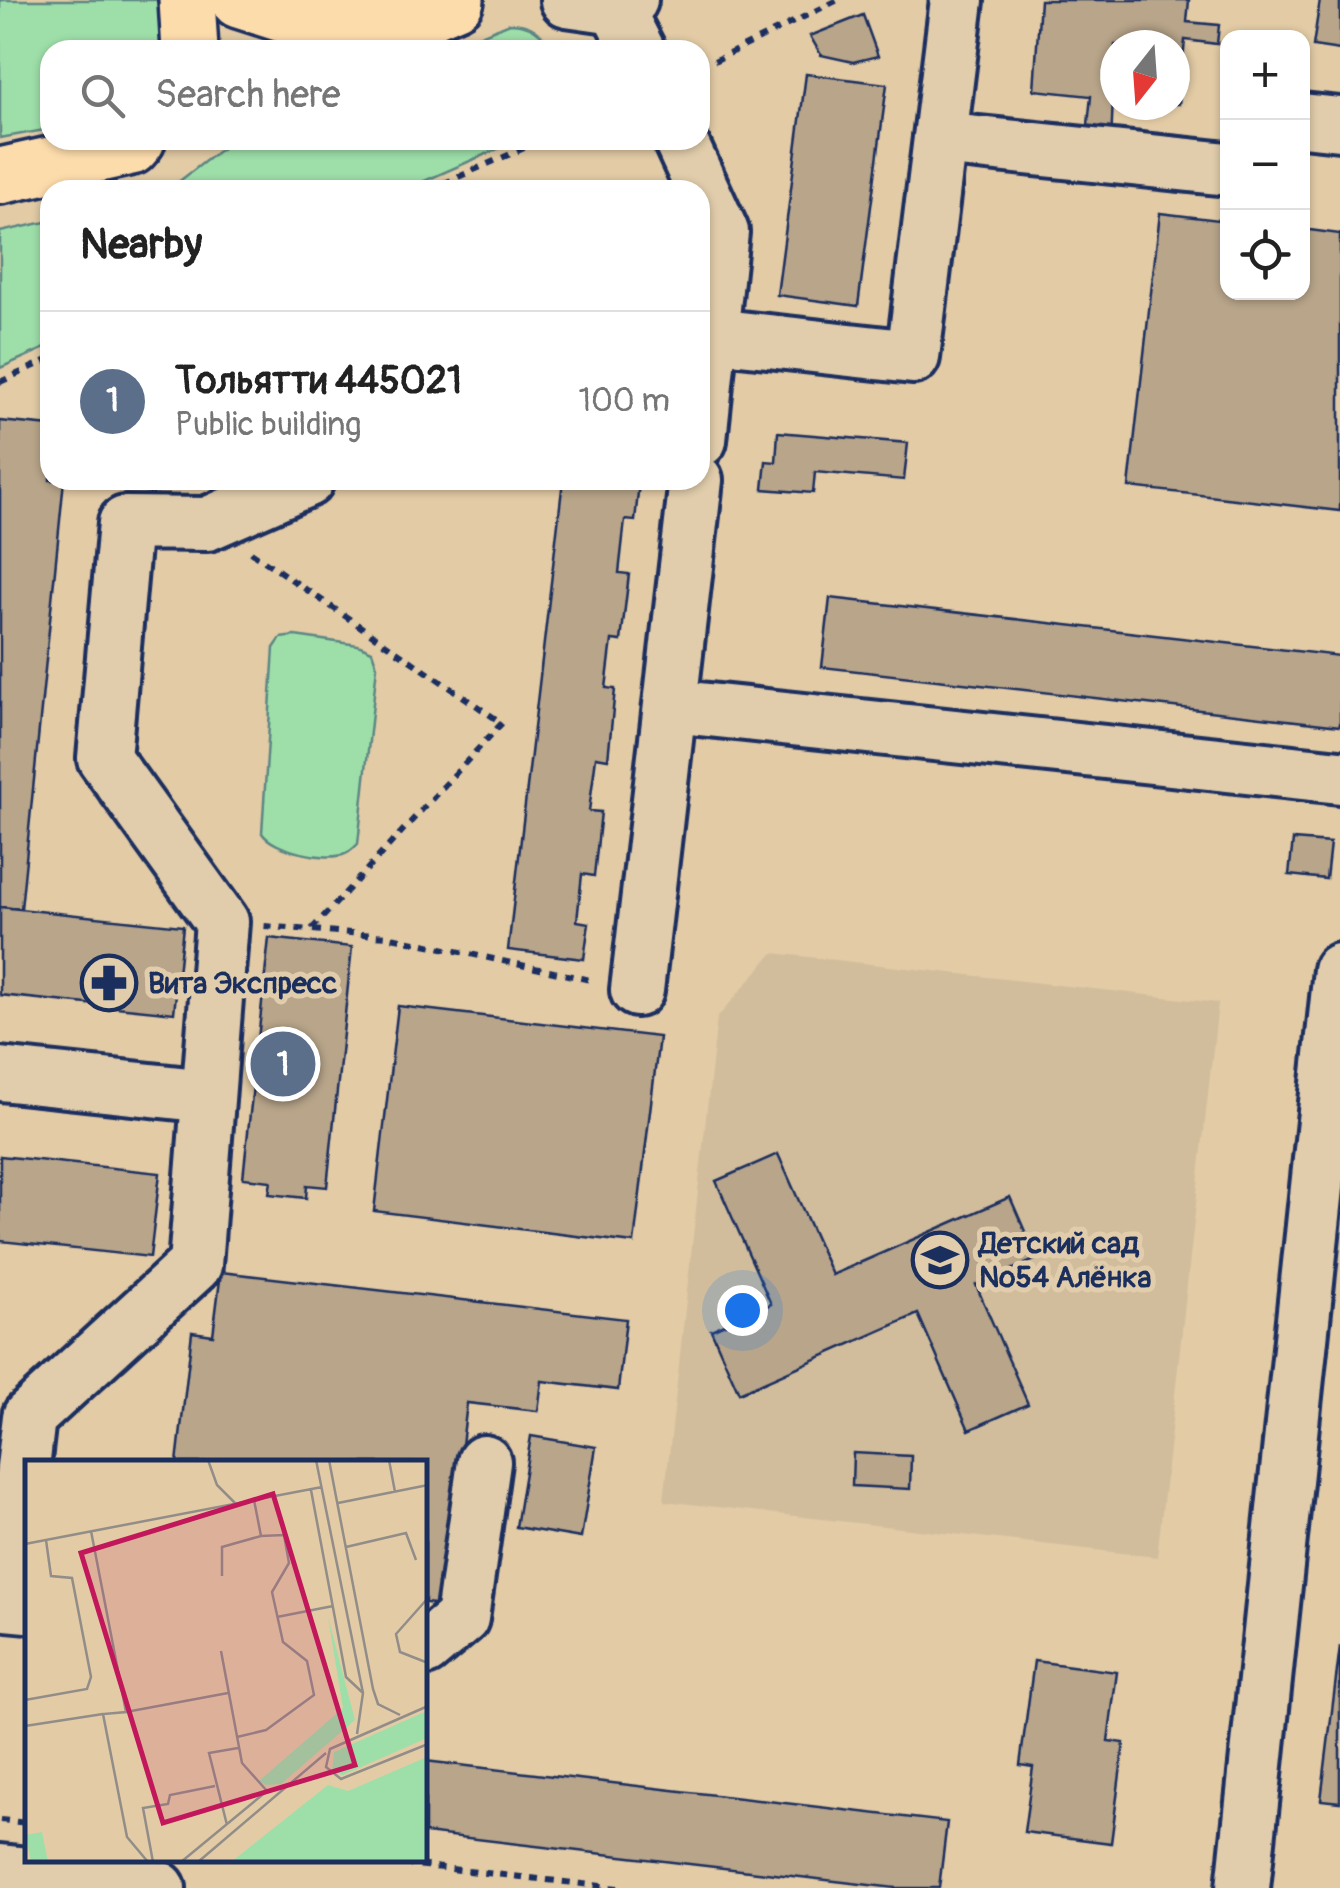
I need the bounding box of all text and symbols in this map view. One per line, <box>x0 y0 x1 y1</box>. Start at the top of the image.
north arrow <box>1100 30 1190 120</box>
map controls <box>1220 30 1310 300</box>
button: + <box>1220 30 1310 120</box>
search box <box>40 40 710 150</box>
icon: search <box>75 68 130 123</box>
text: Search here <box>155 71 341 119</box>
button: − <box>1220 120 1310 210</box>
button: locate <box>1220 210 1310 300</box>
text: Nearby <box>80 219 202 271</box>
text: Тольятти 445021 <box>175 357 462 405</box>
text: 1 <box>106 381 119 421</box>
text: 100 m <box>578 381 670 421</box>
text: Public building <box>175 405 361 445</box>
pharmacy icon: Вита Экспресс <box>79 953 139 1013</box>
place label: Вита Экспресс <box>148 965 337 1002</box>
pin: 1 <box>250 1026 316 1102</box>
place label: Детский сад №54 Алёнка <box>977 1225 1151 1296</box>
school or university icon: Детский сад №54 Алёнка <box>910 1230 970 1290</box>
your location <box>717 1285 768 1336</box>
inset map <box>25 1460 428 1863</box>

